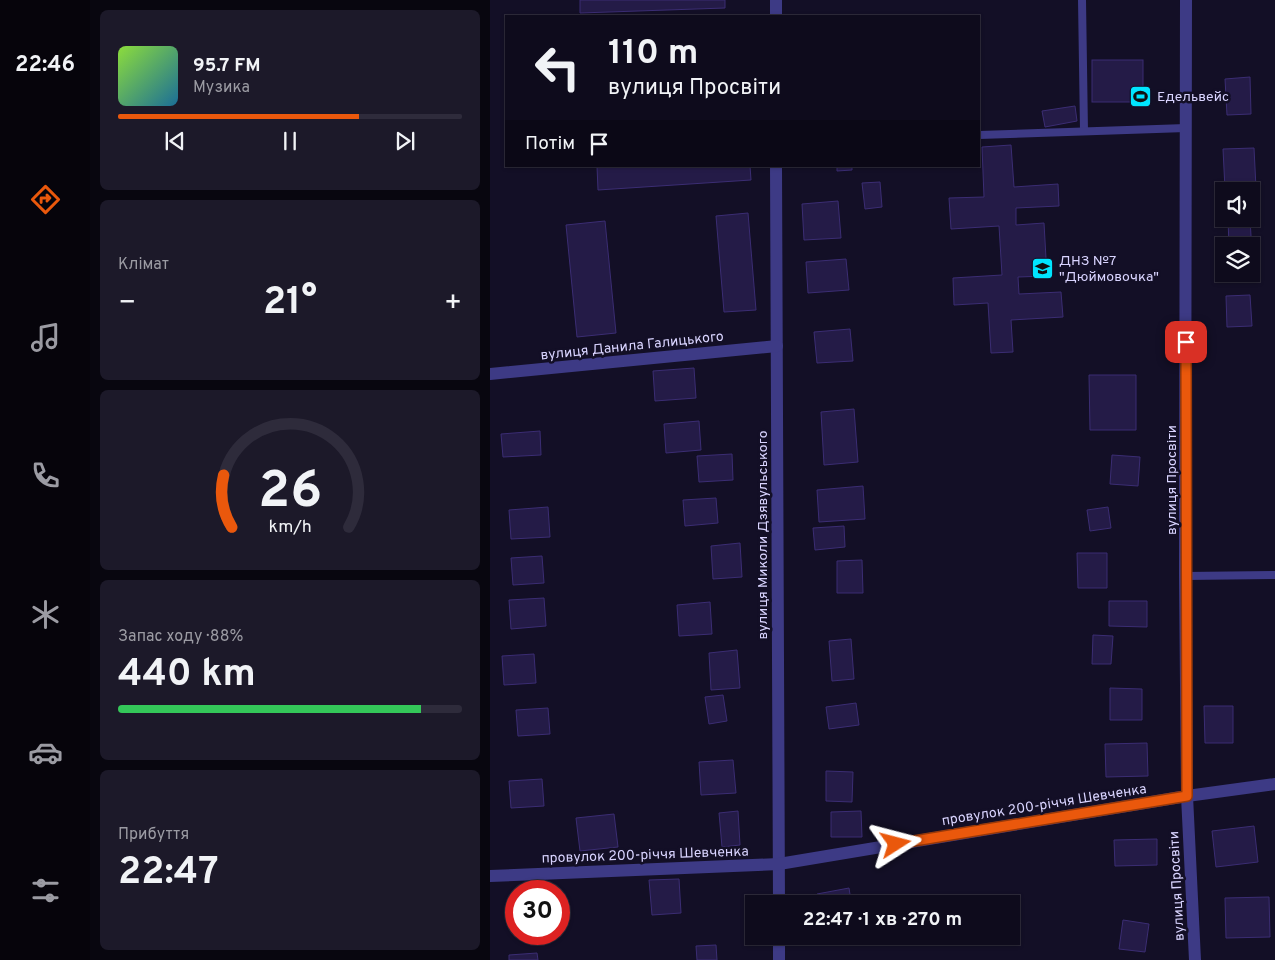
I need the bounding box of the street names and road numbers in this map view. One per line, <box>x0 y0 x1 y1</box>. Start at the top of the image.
street label: вулиця Данила Галицького <box>540 328 725 365</box>
street label: вулиця Просвіти <box>1164 425 1181 535</box>
street label: вулиця Миколи Дзявульського <box>755 430 772 639</box>
street label: провулок 200-річчя Шевченка <box>941 781 1148 830</box>
street label: вулиця Просвіти <box>1166 830 1189 941</box>
street label: провулок 200-річчя Шевченка <box>541 843 749 868</box>

